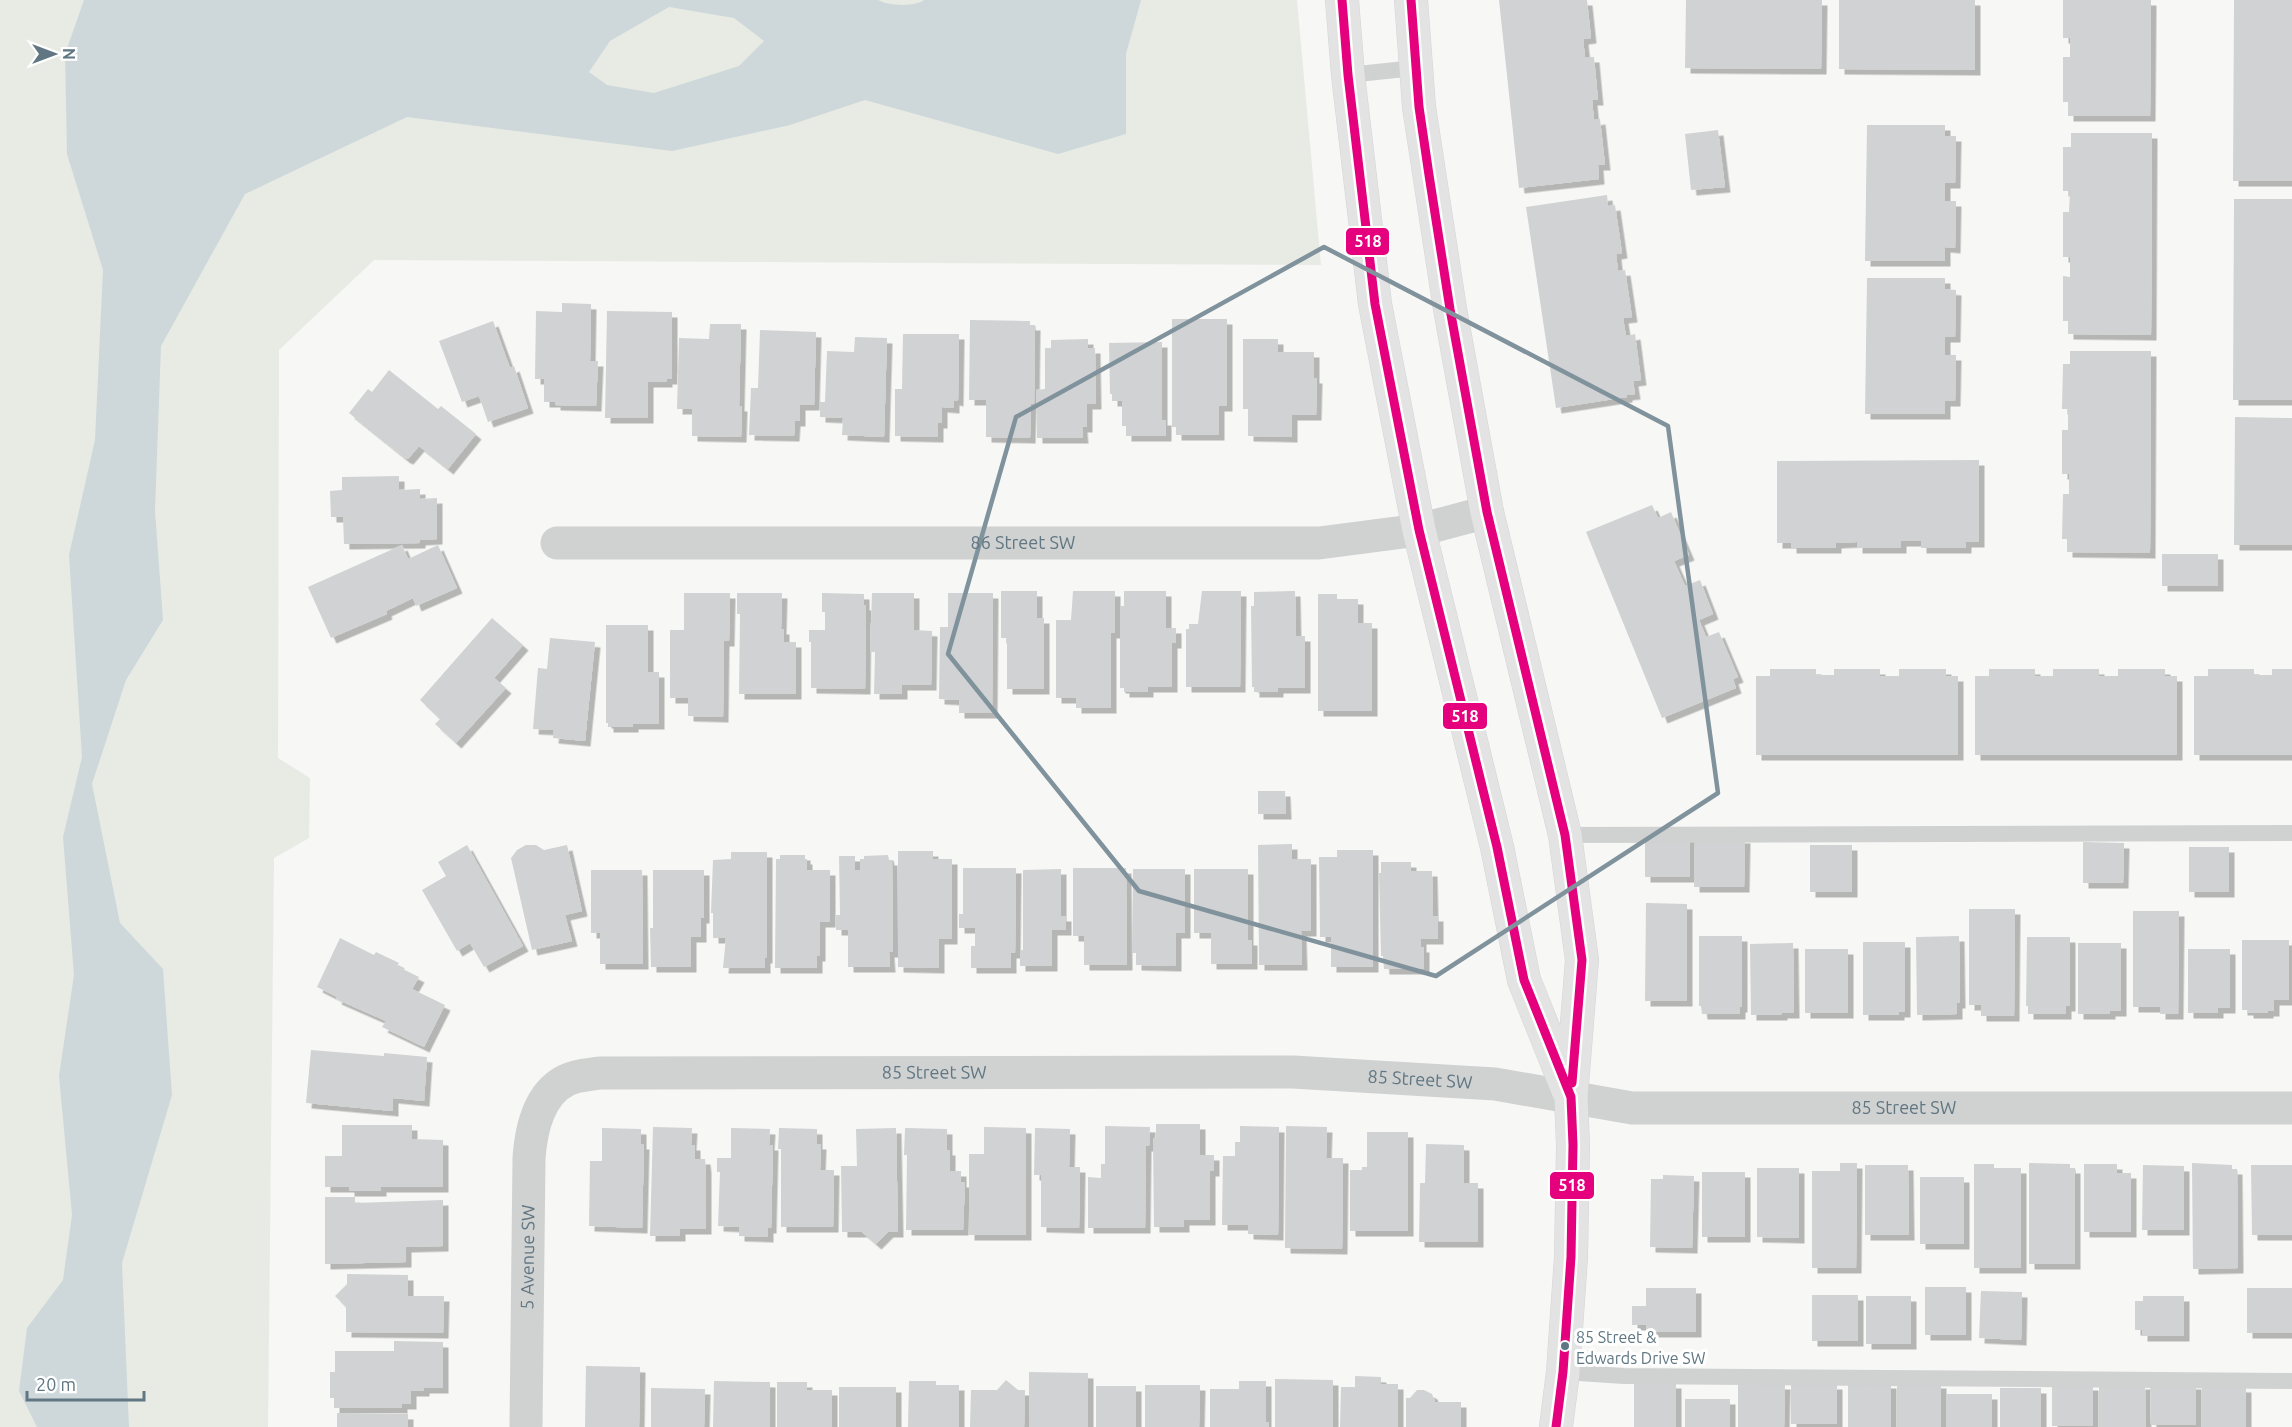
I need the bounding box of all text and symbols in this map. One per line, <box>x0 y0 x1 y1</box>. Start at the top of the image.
north arrow <box>24 24 84 84</box>
text: N <box>60 48 78 60</box>
line badge: 518 <box>1345 227 1390 256</box>
text: 518 <box>1354 232 1382 250</box>
street label: 86 Street SW <box>971 532 1076 552</box>
line badge: 518 <box>1442 702 1488 730</box>
text: 518 <box>1451 707 1479 725</box>
street label: 85 Street SW <box>882 1061 987 1082</box>
street label: 85 Street SW <box>1367 1065 1473 1092</box>
street label: 85 Street SW <box>1851 1097 1957 1117</box>
line badge: 518 <box>1549 1171 1595 1200</box>
text: 518 <box>1558 1176 1586 1194</box>
street label: 5 Avenue SW <box>516 1204 537 1310</box>
place label: 85 Street & Edwards Drive SW <box>1576 1328 1706 1367</box>
marker: 85 Street & Edwards Drive SW <box>1559 1340 1571 1352</box>
scale bar <box>27 1364 144 1402</box>
text: 20 m <box>36 1374 76 1394</box>

